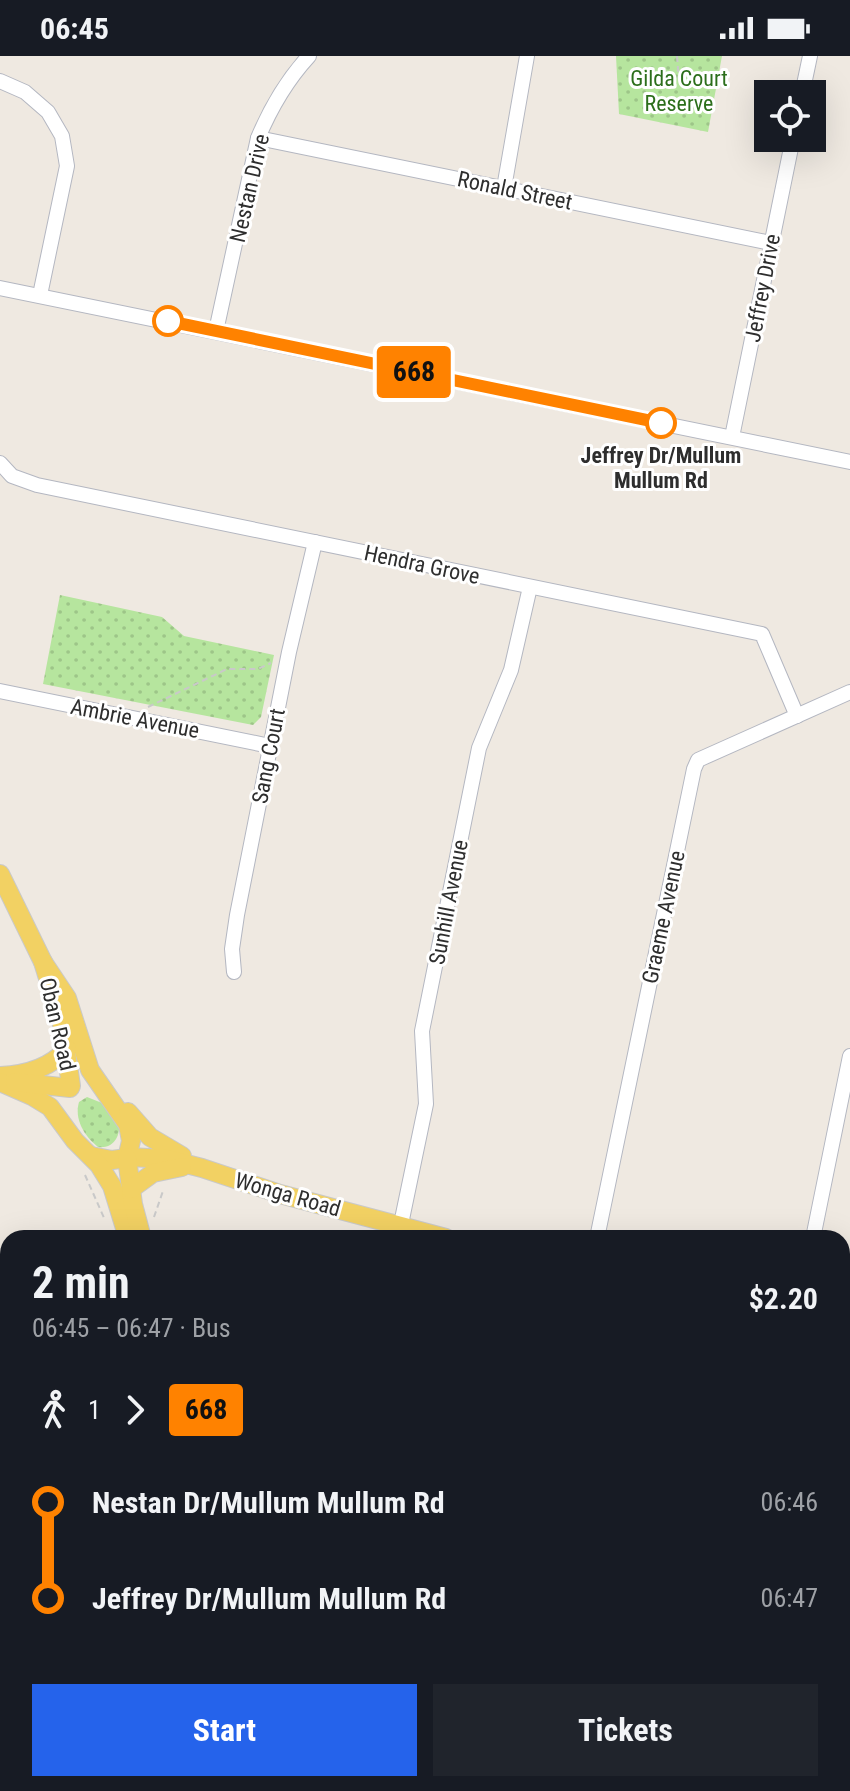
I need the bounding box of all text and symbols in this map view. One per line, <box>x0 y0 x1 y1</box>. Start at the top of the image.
text: 06:45 <box>40 11 109 46</box>
park label: Gilda Court Reserve <box>630 66 728 116</box>
map controls <box>754 80 826 152</box>
button: locate <box>754 80 826 152</box>
street label: Nestan Drive <box>225 131 274 245</box>
street label: Ronald Street <box>455 166 574 215</box>
street label: Jeffrey Drive <box>740 232 785 344</box>
unlabelled marker <box>153 306 183 336</box>
line badge: 668 <box>368 346 460 398</box>
text: 668 <box>393 355 435 388</box>
marker: Jeffrey Dr/Mullum Mullum Rd <box>646 408 676 438</box>
place label: Jeffrey Dr/Mullum Mullum Rd <box>581 443 741 493</box>
street label: Hendra Grove <box>362 540 482 589</box>
street label: Ambrie Avenue <box>68 694 201 743</box>
street label: Sang Court <box>247 706 290 806</box>
street label: Sunhill Avenue <box>424 837 473 967</box>
street label: Graeme Avenue <box>637 848 690 986</box>
street label: Oban Road <box>35 975 80 1073</box>
street label: Wonga Road <box>232 1167 344 1221</box>
text: 2 min <box>32 1257 130 1309</box>
text: $2.20 <box>749 1281 818 1316</box>
text: 06:45 – 06:47 · Bus <box>32 1313 231 1343</box>
icon: walk <box>32 1388 76 1432</box>
icon: forward <box>113 1388 157 1432</box>
text: 668 <box>185 1393 227 1426</box>
text: 1 <box>88 1395 101 1425</box>
text: Nestan Dr/Mullum Mullum Rd <box>92 1485 445 1520</box>
text: 06:46 <box>761 1487 818 1517</box>
text: Jeffrey Dr/Mullum Mullum Rd <box>92 1581 446 1616</box>
text: 06:47 <box>761 1583 818 1613</box>
button: Start <box>32 1684 417 1776</box>
button: Tickets <box>433 1684 818 1776</box>

